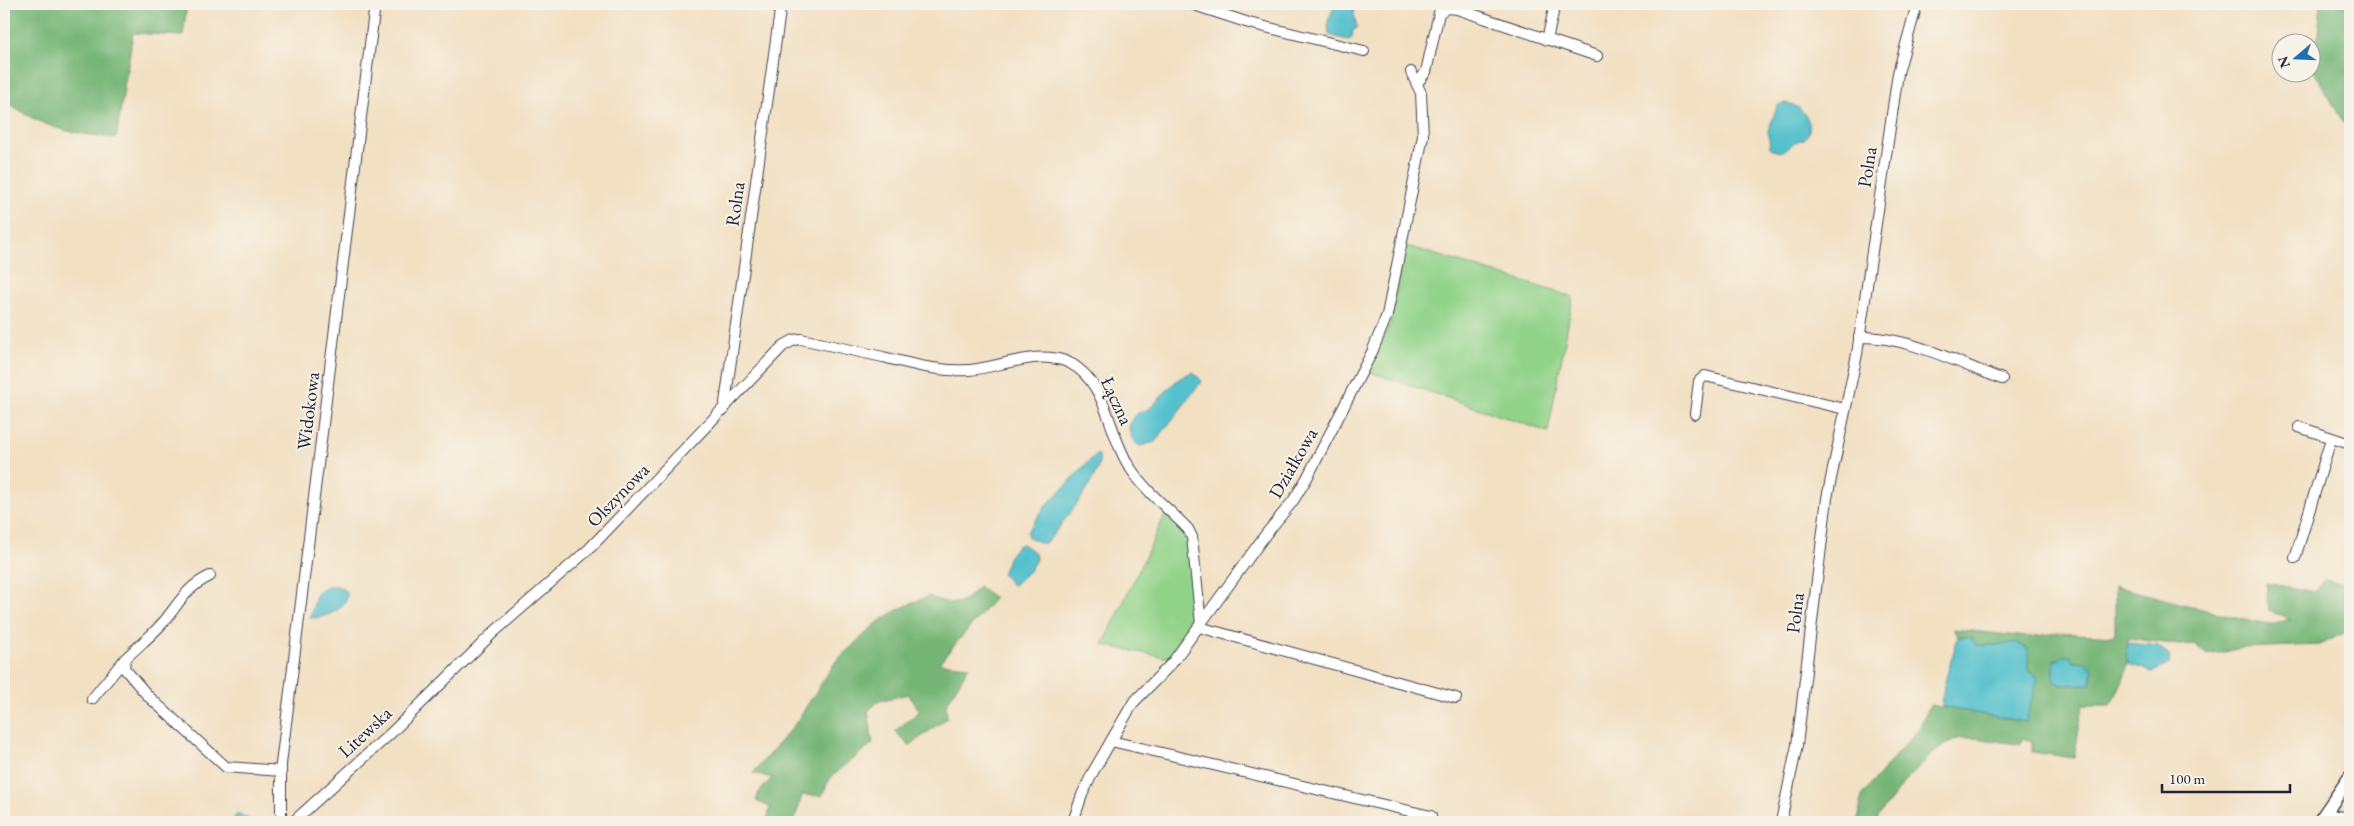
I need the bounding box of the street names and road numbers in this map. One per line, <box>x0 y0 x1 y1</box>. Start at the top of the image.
street label: Polna <box>1851 144 1883 189</box>
street label: Rolna <box>720 180 751 228</box>
street label: Widokowa <box>291 370 325 452</box>
street label: Łączna <box>1095 373 1139 430</box>
street label: Działkowa <box>1263 423 1323 503</box>
street label: Olszynowa <box>581 457 655 533</box>
street label: Polna <box>1780 591 1810 635</box>
street label: Litewska <box>333 700 398 763</box>

